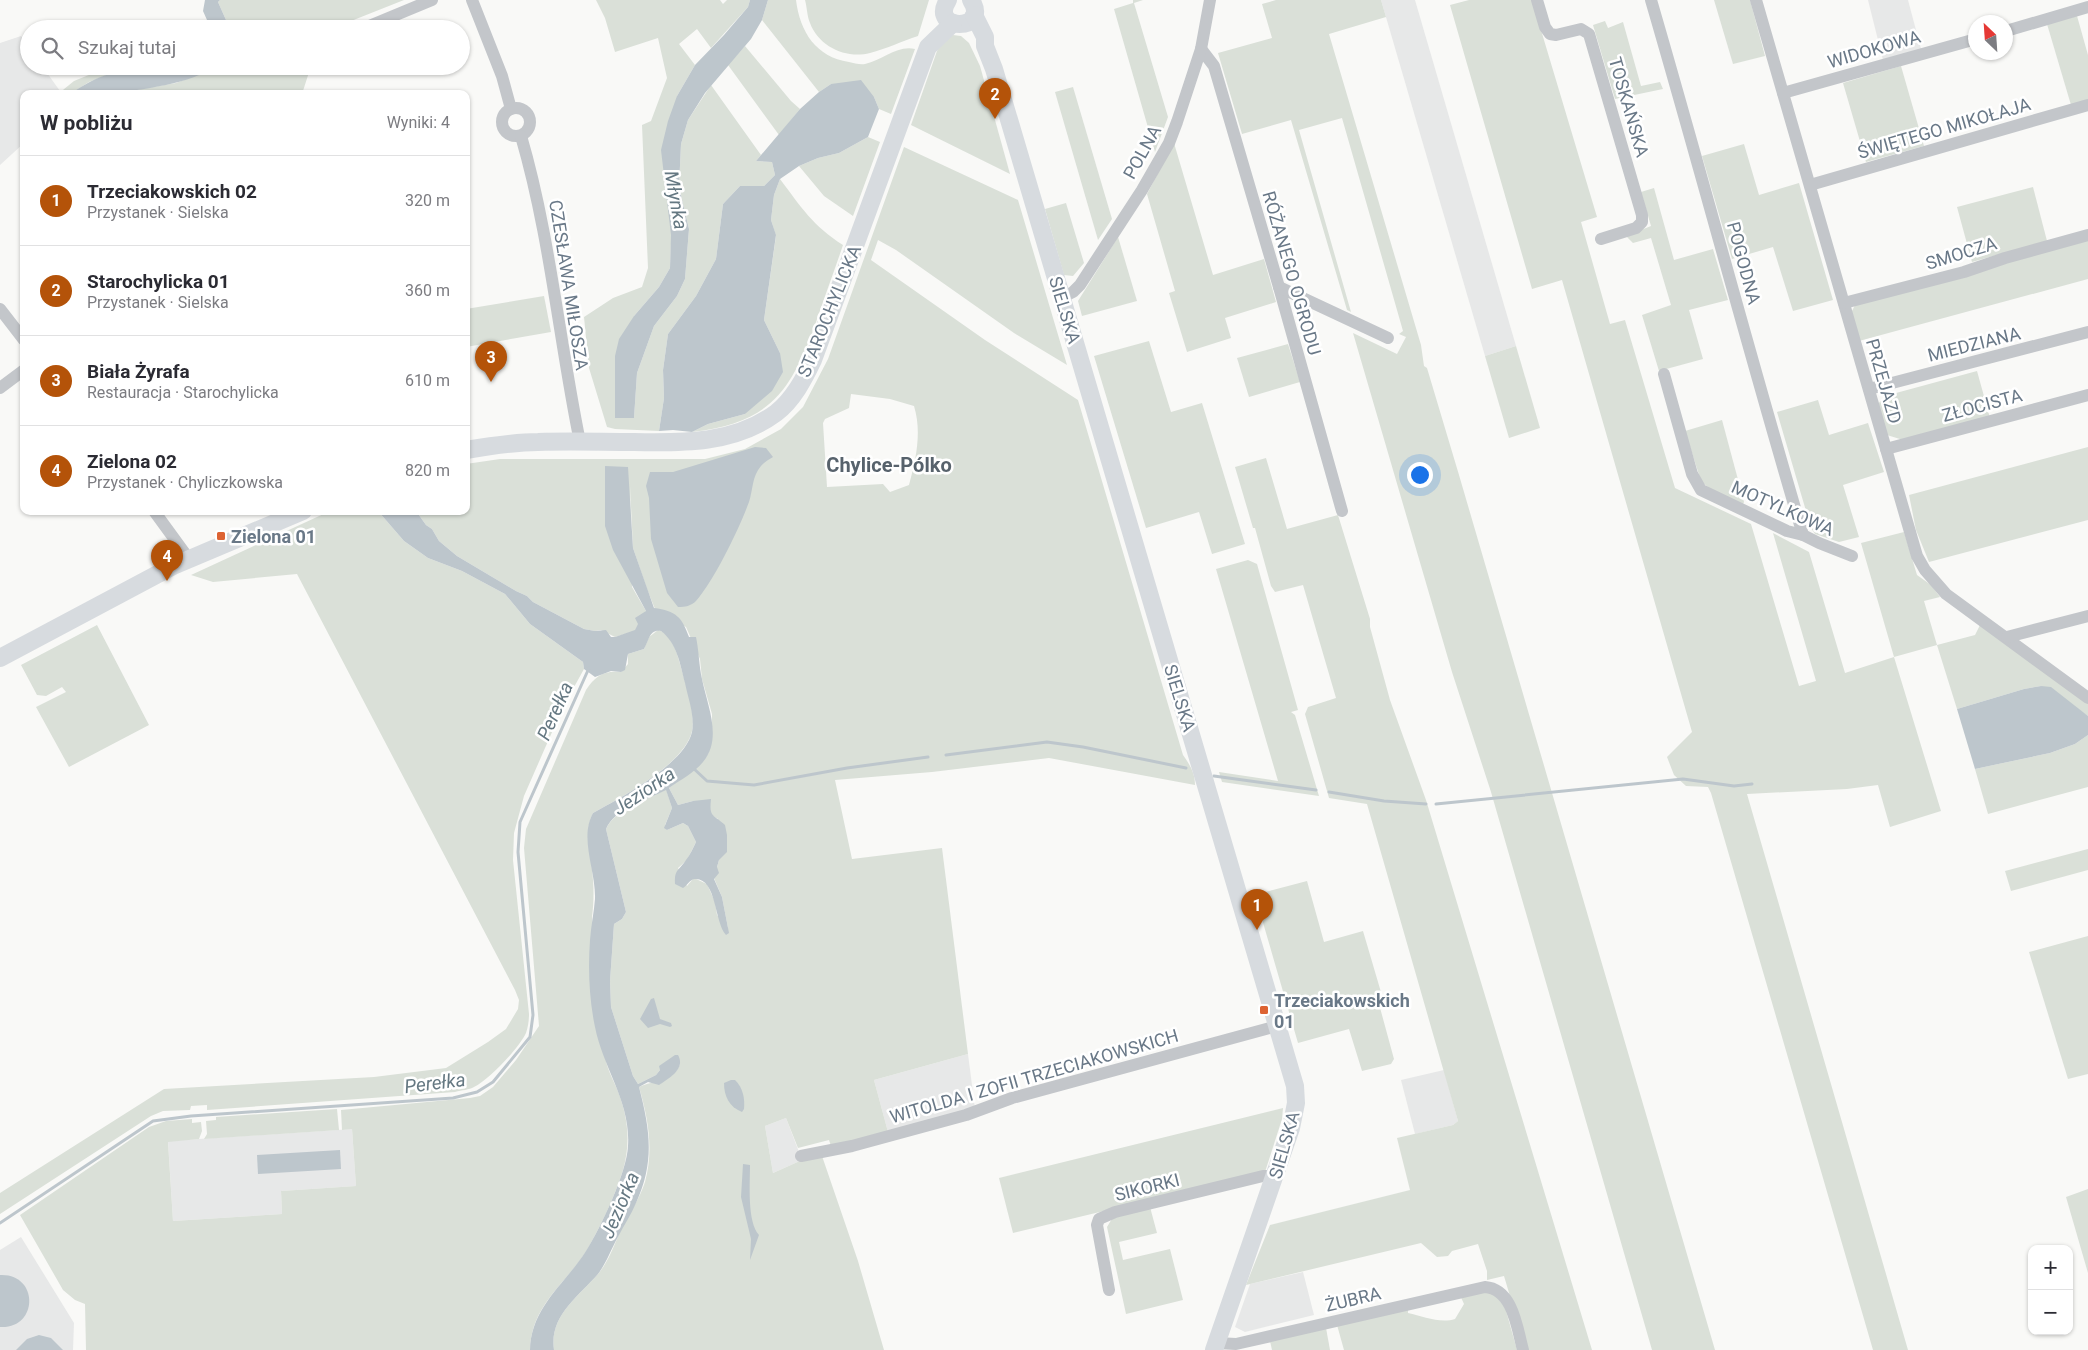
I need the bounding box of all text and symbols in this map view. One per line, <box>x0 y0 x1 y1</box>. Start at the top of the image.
north arrow <box>1968 15 2013 60</box>
search box <box>20 20 470 75</box>
street label: WIDOKOWA <box>1825 26 1923 72</box>
icon: search <box>38 34 66 62</box>
text: Szukaj tutaj <box>78 36 176 59</box>
street label: TOSKAŃSKA <box>1605 55 1653 160</box>
pin: 2 <box>979 78 1011 119</box>
street label: ŚWIĘTEGO MIKOŁAJA <box>1855 93 2033 163</box>
text: W pobliżu <box>40 111 133 135</box>
text: Wyniki: 4 <box>387 113 450 132</box>
street label: POLNA <box>1119 121 1165 183</box>
water label: Młynka <box>660 169 692 231</box>
text: Trzeciakowskich 02 <box>87 180 257 203</box>
street label: RÓŻANEGO OGRODU <box>1259 189 1325 357</box>
text: 1 <box>51 191 61 210</box>
text: 320 m <box>405 191 450 210</box>
street label: CZESŁAWA MIŁOSZA <box>545 198 593 372</box>
text: Przystanek · Sielska <box>87 203 229 222</box>
street label: POGODNA <box>1723 219 1765 307</box>
street label: SMOCZA <box>1923 232 1999 274</box>
street label: STAROCHYLICKA <box>793 242 865 380</box>
text: Starochylicka 01 <box>87 270 230 293</box>
street label: SIELSKA <box>1045 274 1085 346</box>
text: 2 <box>51 281 61 300</box>
text: 360 m <box>405 281 450 300</box>
text: Przystanek · Sielska <box>87 293 229 312</box>
street label: MIEDZIANA <box>1925 322 2023 366</box>
street label: PRZEJAZD <box>1862 336 1906 426</box>
pin: 3 <box>475 341 507 382</box>
text: Biała Żyrafa <box>87 360 190 383</box>
text: 3 <box>51 371 61 390</box>
text: 610 m <box>405 371 450 390</box>
text: Restauracja · Starochylicka <box>87 383 279 402</box>
street label: ZŁOCISTA <box>1940 384 2025 426</box>
text: Zielona 02 <box>87 450 177 473</box>
district label: Chylice-Pólko <box>826 453 952 477</box>
text: 4 <box>51 461 61 480</box>
text: 820 m <box>405 461 450 480</box>
your location <box>1407 462 1433 488</box>
text: Przystanek · Chyliczkowska <box>87 473 283 492</box>
street label: MOTYLKOWA <box>1728 476 1838 540</box>
place label: Zielona 01 <box>231 526 316 547</box>
marker: Zielona 01 <box>215 530 227 542</box>
pin: 4 <box>151 540 183 581</box>
street label: SIELSKA <box>1160 662 1200 734</box>
water label: Perełka <box>532 678 578 744</box>
water label: Jeziorka <box>609 762 679 820</box>
pin: 1 <box>1241 889 1273 930</box>
place label: Trzeciakowskich 01 <box>1274 990 1410 1032</box>
marker: Trzeciakowskich 01 <box>1258 1004 1270 1016</box>
street label: WITOLDA I ZOFII TRZECIAKOWSKICH <box>887 1025 1181 1127</box>
water label: Perełka <box>403 1068 467 1098</box>
street label: SIELSKA <box>1264 1109 1304 1181</box>
water label: Jeziorka <box>596 1168 644 1242</box>
street label: SIKORKI <box>1112 1169 1182 1205</box>
map controls <box>2028 1245 2073 1335</box>
button: + <box>2028 1245 2073 1290</box>
street label: ŻUBRA <box>1323 1282 1383 1316</box>
button: − <box>2028 1290 2073 1335</box>

